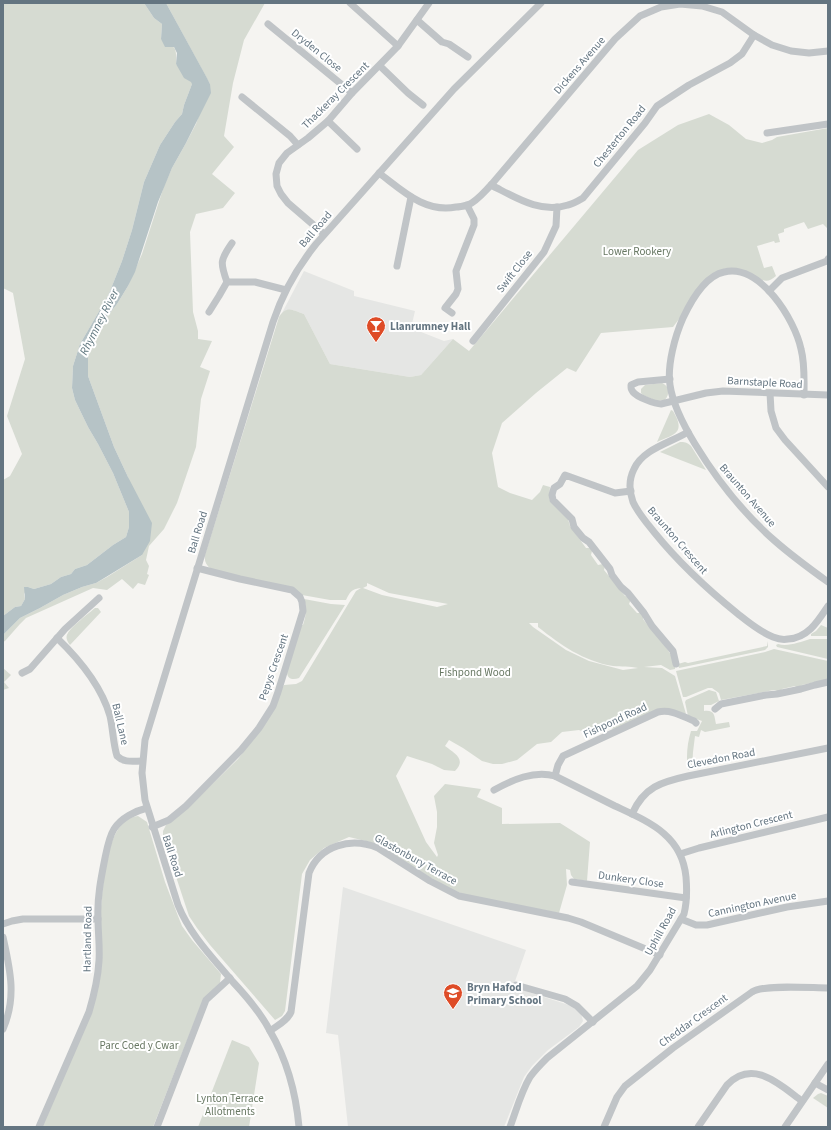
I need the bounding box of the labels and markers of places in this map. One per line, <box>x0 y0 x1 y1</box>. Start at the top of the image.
bar icon: Llanrumney Hall <box>365 315 387 343</box>
place label: Llanrumney Hall <box>390 319 471 334</box>
place label: Bryn Hafod Primary School <box>467 980 542 1008</box>
school or university icon: Bryn Hafod Primary School <box>442 982 464 1010</box>

